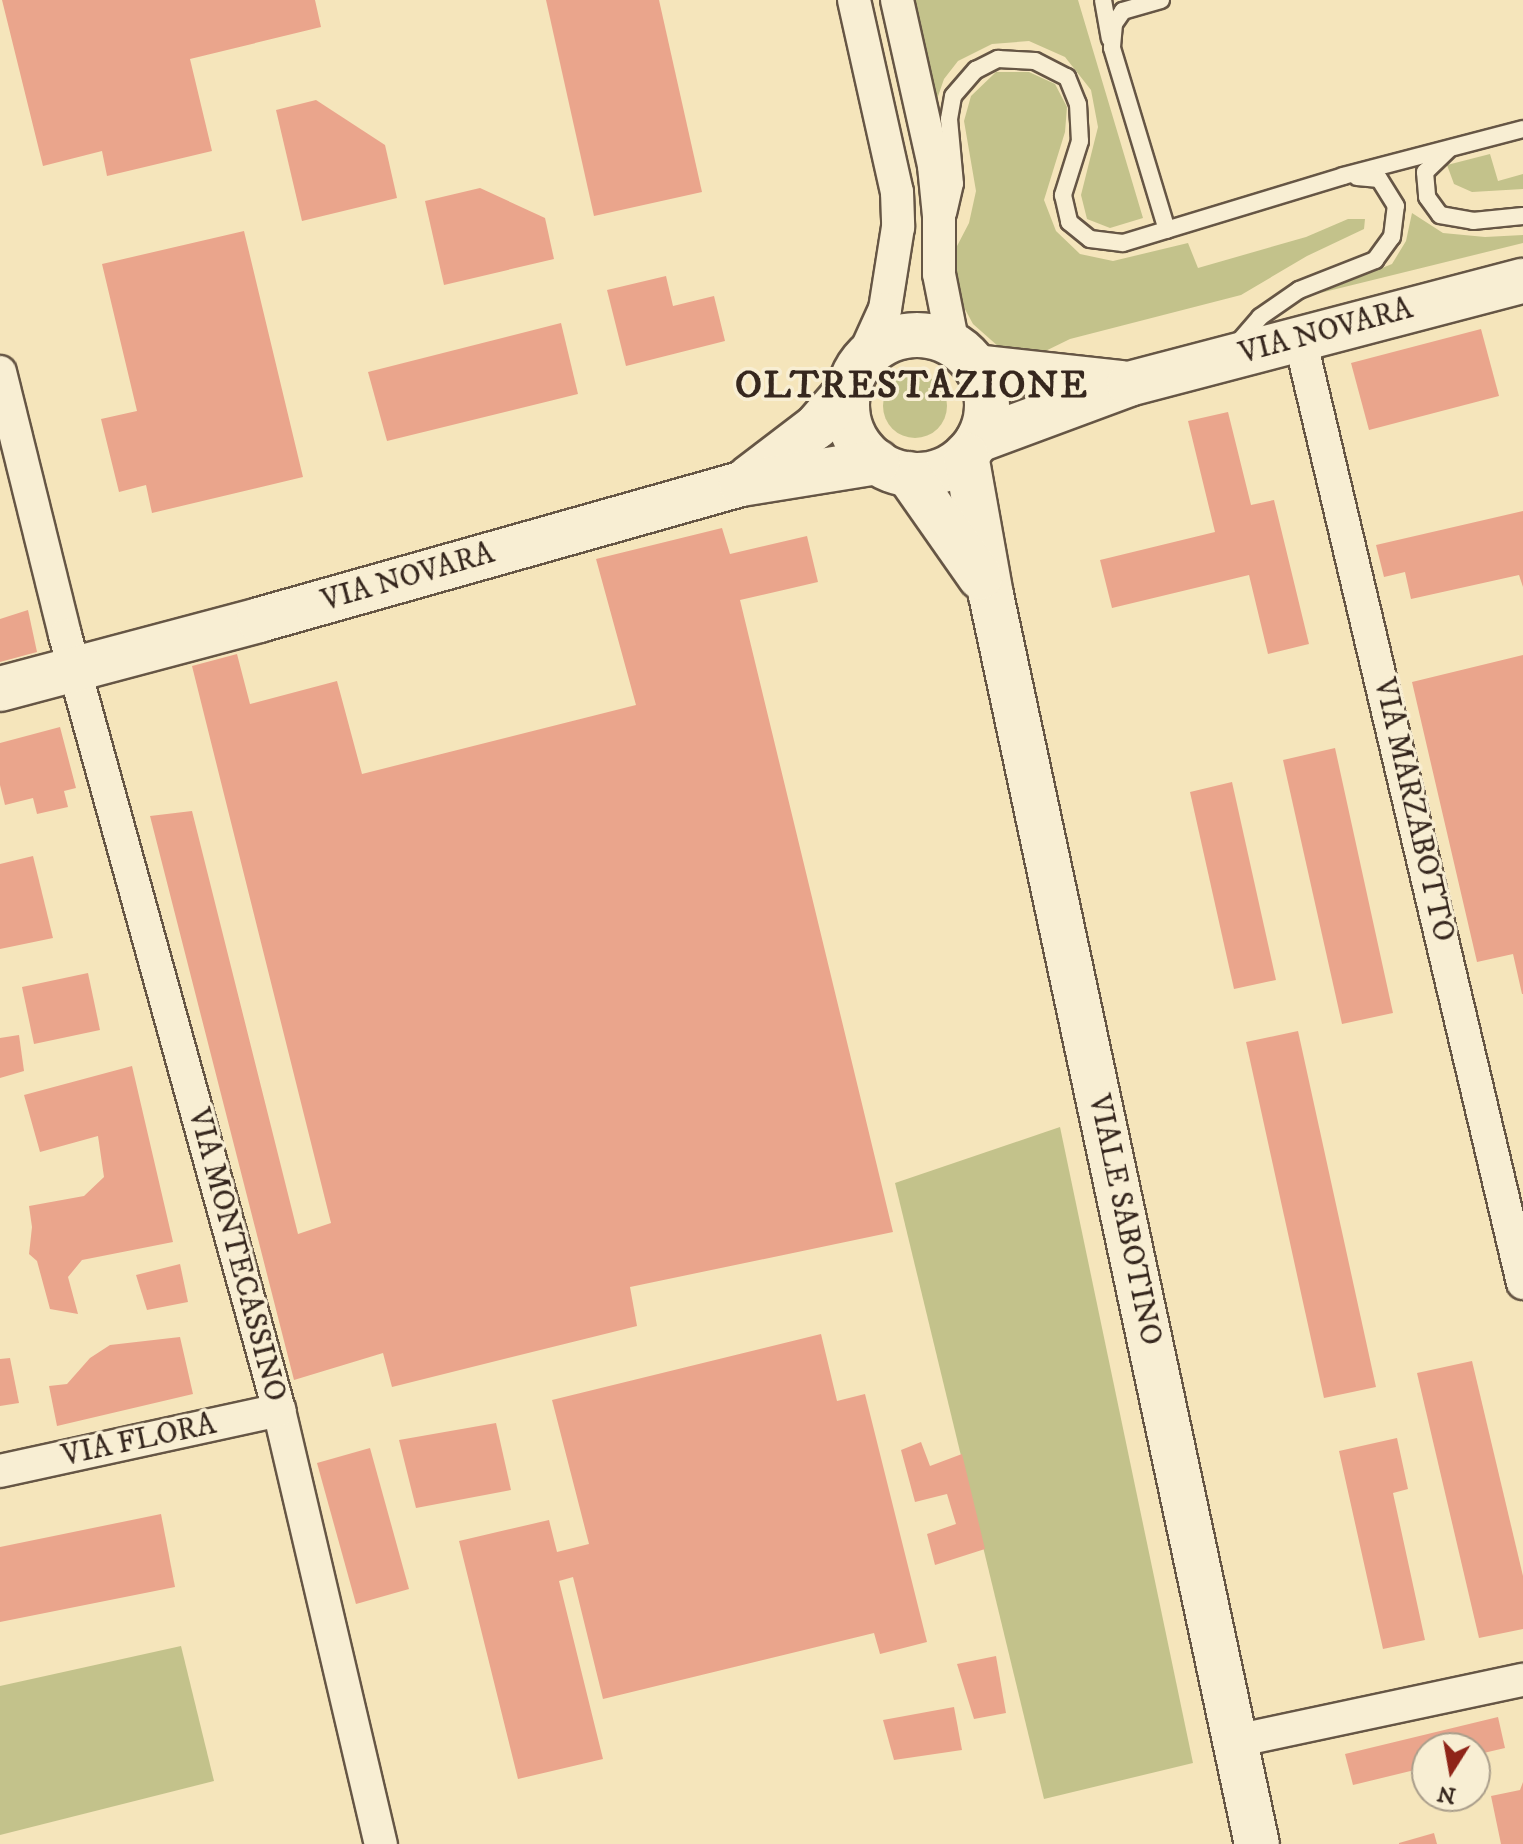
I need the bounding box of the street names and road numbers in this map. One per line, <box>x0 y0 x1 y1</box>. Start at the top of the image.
street label: VIA NOVARA <box>1235 292 1417 372</box>
street label: VIA NOVARA <box>317 536 499 620</box>
street label: VIA MARZABOTTO <box>1365 675 1461 945</box>
street label: VIALE SABOTINO <box>1080 1091 1168 1349</box>
street label: VIA MONTECASSINO <box>180 1105 292 1405</box>
street label: VIA FLORA <box>59 1407 219 1475</box>

